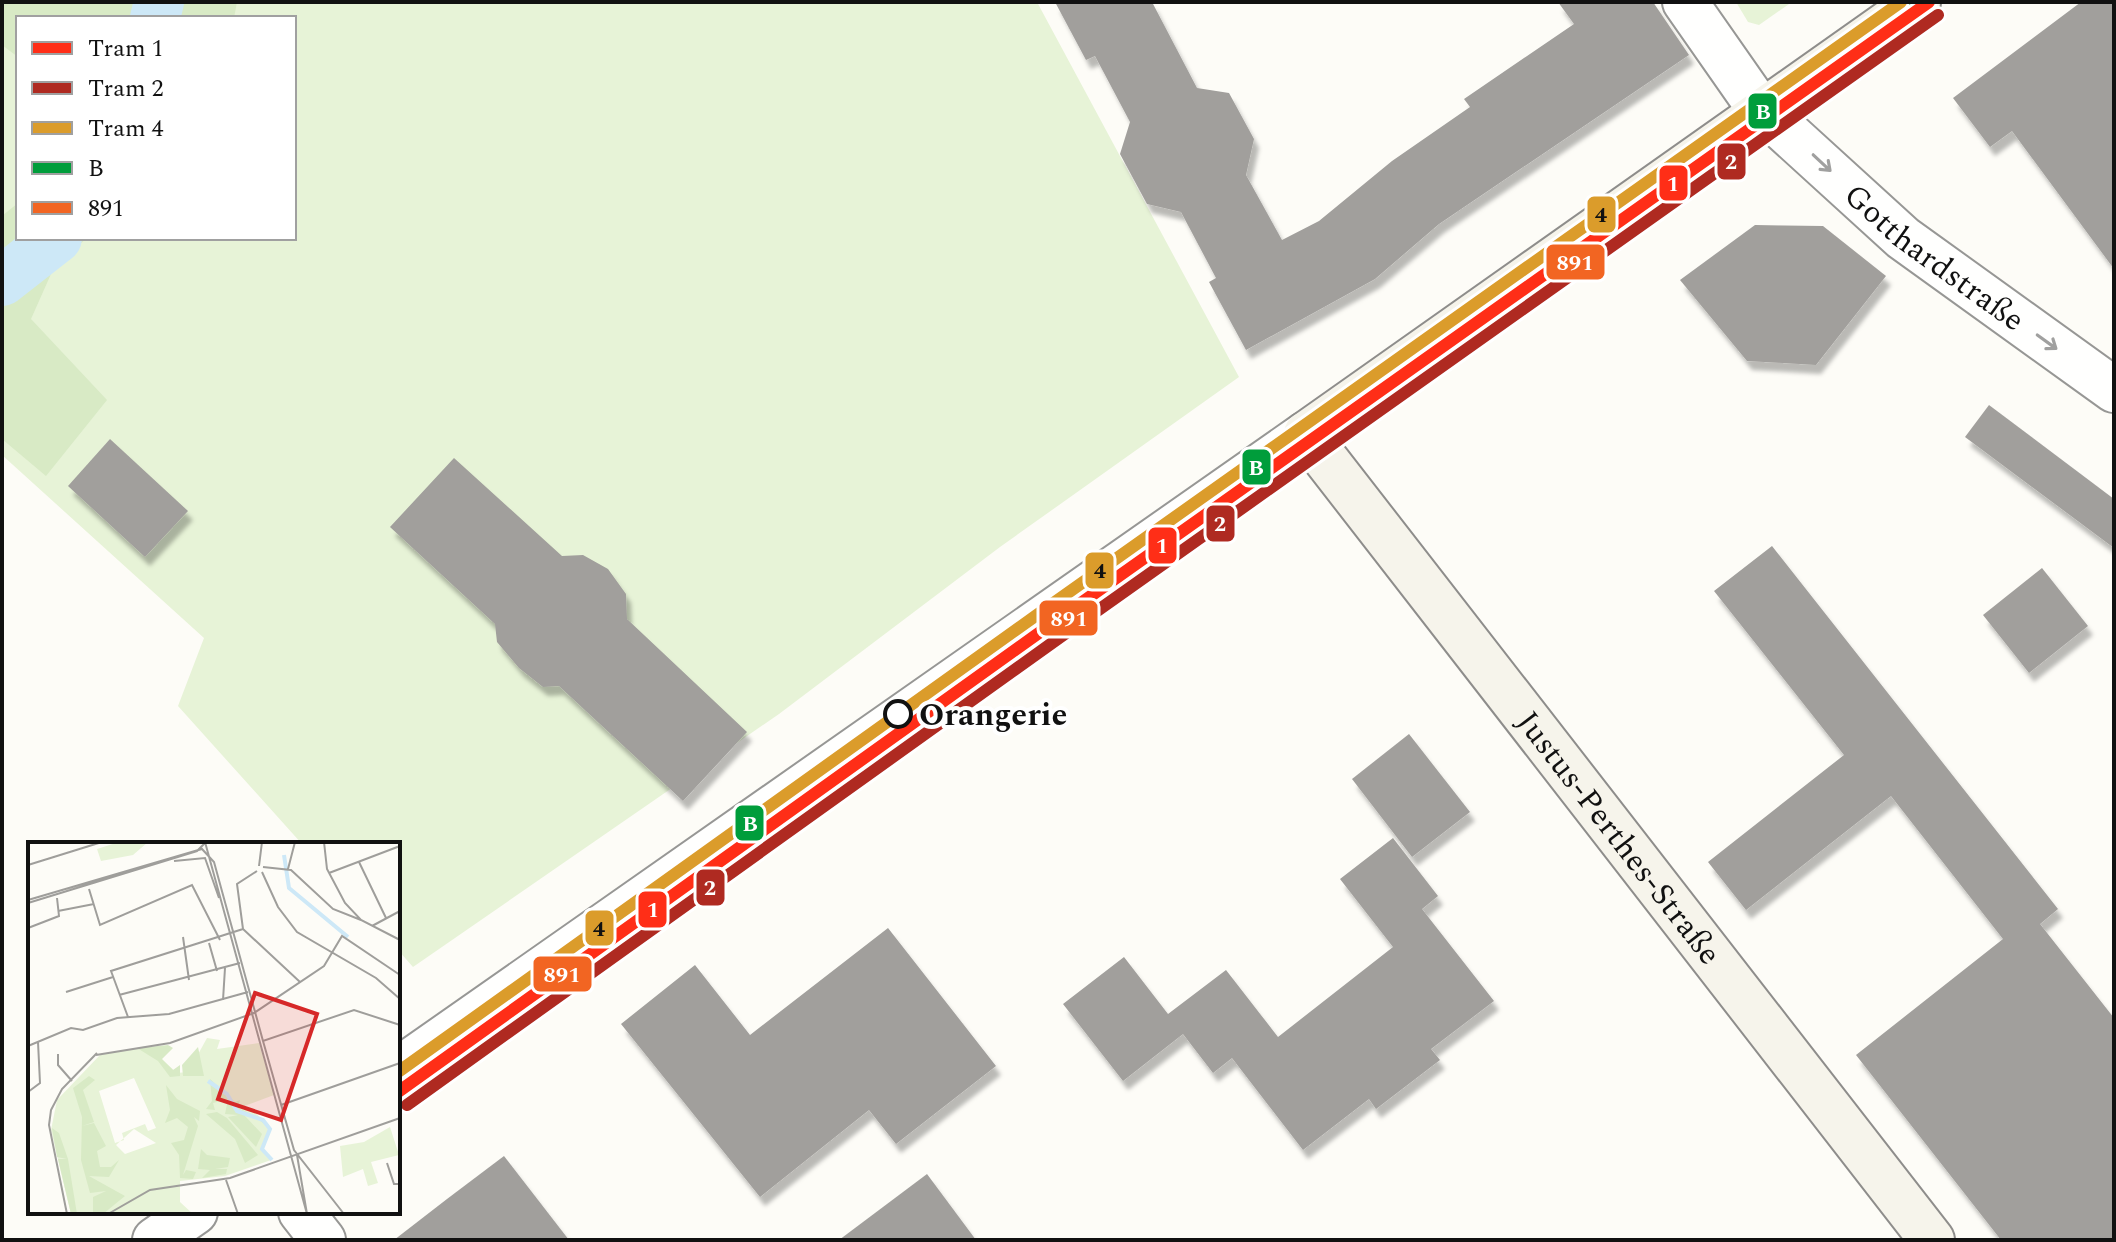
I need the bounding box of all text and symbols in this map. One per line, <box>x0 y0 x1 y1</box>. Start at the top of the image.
legend <box>16 16 296 240</box>
text: Tram 1 <box>88 31 164 67</box>
text: Tram 2 <box>88 71 164 107</box>
line badge: B <box>1747 92 1778 130</box>
text: B <box>1755 96 1771 129</box>
text: Tram 4 <box>88 111 164 147</box>
line badge: 2 <box>1716 142 1747 181</box>
text: 2 <box>1725 146 1737 179</box>
text: B <box>88 151 104 187</box>
one-way arrow <box>1812 153 1832 172</box>
line badge: 1 <box>1658 164 1689 202</box>
text: 1 <box>1667 168 1679 201</box>
street label: Gotthardstraße <box>1832 172 2035 344</box>
text: 891 <box>88 191 124 227</box>
line badge: 4 <box>1586 195 1617 234</box>
text: 4 <box>1595 199 1608 232</box>
line badge: 891 <box>1545 243 1606 281</box>
text: 891 <box>1556 247 1594 280</box>
one-way arrow <box>2036 333 2057 350</box>
line badge: B <box>1241 448 1272 486</box>
text: B <box>1248 452 1264 485</box>
line badge: 2 <box>1205 504 1236 543</box>
text: 2 <box>1214 508 1226 541</box>
line badge: 1 <box>1147 526 1178 565</box>
text: 1 <box>1156 530 1168 563</box>
line badge: 4 <box>1084 551 1115 590</box>
text: 4 <box>1094 555 1107 588</box>
line badge: 891 <box>1038 599 1099 637</box>
text: 891 <box>1050 603 1088 636</box>
place label: Orangerie <box>919 691 1067 740</box>
marker: Orangerie <box>884 700 912 728</box>
street label: Justus-Perthes-Straße <box>1504 701 1733 976</box>
line badge: B <box>734 804 765 842</box>
text: B <box>742 808 758 841</box>
inset map <box>28 842 400 1214</box>
line badge: 2 <box>695 868 726 907</box>
text: 2 <box>704 872 716 905</box>
line badge: 1 <box>637 890 668 929</box>
text: 1 <box>647 894 659 927</box>
line badge: 4 <box>584 909 615 947</box>
text: 4 <box>593 913 606 946</box>
line badge: 891 <box>532 955 593 993</box>
text: 891 <box>543 959 581 992</box>

